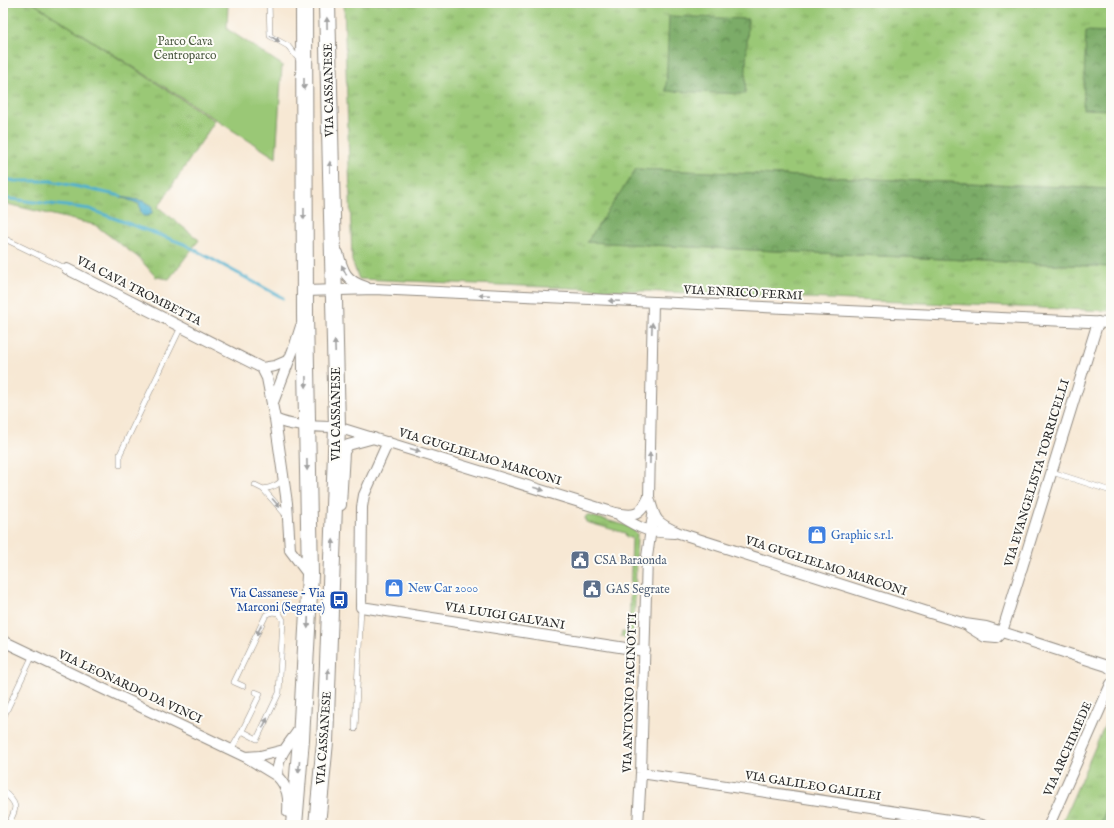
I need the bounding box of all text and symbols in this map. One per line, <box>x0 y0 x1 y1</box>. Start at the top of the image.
one-way arrow <box>324 16 330 29</box>
park label: Parco Cava Centroparco <box>153 34 217 64</box>
one-way arrow <box>270 35 281 42</box>
street label: VIA CASSANESE <box>321 43 337 138</box>
one-way arrow <box>301 78 307 91</box>
one-way arrow <box>327 161 334 173</box>
one-way arrow <box>301 208 307 221</box>
street label: VIA CAVA TROMBETTA <box>73 252 205 329</box>
one-way arrow <box>341 264 347 276</box>
street label: VIA ENRICO FERMI <box>682 282 803 304</box>
one-way arrow <box>478 291 490 298</box>
one-way arrow <box>607 298 620 304</box>
one-way arrow <box>649 322 656 334</box>
one-way arrow <box>332 339 338 352</box>
street label: VIA CASSANESE <box>329 367 344 462</box>
one-way arrow <box>302 376 309 388</box>
street label: VIA EVANGELISTA TORRICELLI <box>1001 377 1073 570</box>
street label: VIA GUGLIELMO MARCONI <box>396 425 563 489</box>
one-way arrow <box>409 447 421 453</box>
one-way arrow <box>647 451 653 464</box>
one-way arrow <box>304 459 310 472</box>
one-way arrow <box>533 486 545 492</box>
one-way arrow <box>271 498 280 508</box>
shop icon: Graphic s.r.l. <box>806 524 828 546</box>
place label: Graphic s.r.l. <box>831 528 893 544</box>
street label: VIA GUGLIELMO MARCONI <box>742 532 909 599</box>
one-way arrow <box>329 539 336 551</box>
public building icon: CSA Baraonda <box>569 549 591 571</box>
place label: CSA Baraonda <box>594 553 667 568</box>
shop icon: New Car 2000 <box>383 577 405 599</box>
public building icon: GAS Segrate <box>581 578 603 600</box>
place label: New Car 2000 <box>408 581 478 596</box>
place label: GAS Segrate <box>606 582 670 597</box>
place label: Via Cassanese - Via Marconi (Segrate) <box>229 586 326 615</box>
bus stop icon: Via Cassanese - Via Marconi (Segrate) <box>328 589 350 611</box>
street label: VIA LUIGI GALVANI <box>443 599 566 633</box>
street label: VIA ANTONIO PACINOTTI <box>620 613 640 774</box>
one-way arrow <box>304 617 311 629</box>
one-way arrow <box>256 624 262 636</box>
street label: VIA LEONARDO DA VINCI <box>55 647 204 727</box>
one-way arrow <box>325 667 331 680</box>
street label: VIA CASSANESE <box>313 691 335 786</box>
street label: VIA ARCHIMEDE <box>1040 699 1096 800</box>
one-way arrow <box>262 717 268 728</box>
one-way arrow <box>295 761 302 773</box>
street label: VIA GALILEO GALILEI <box>743 768 882 804</box>

